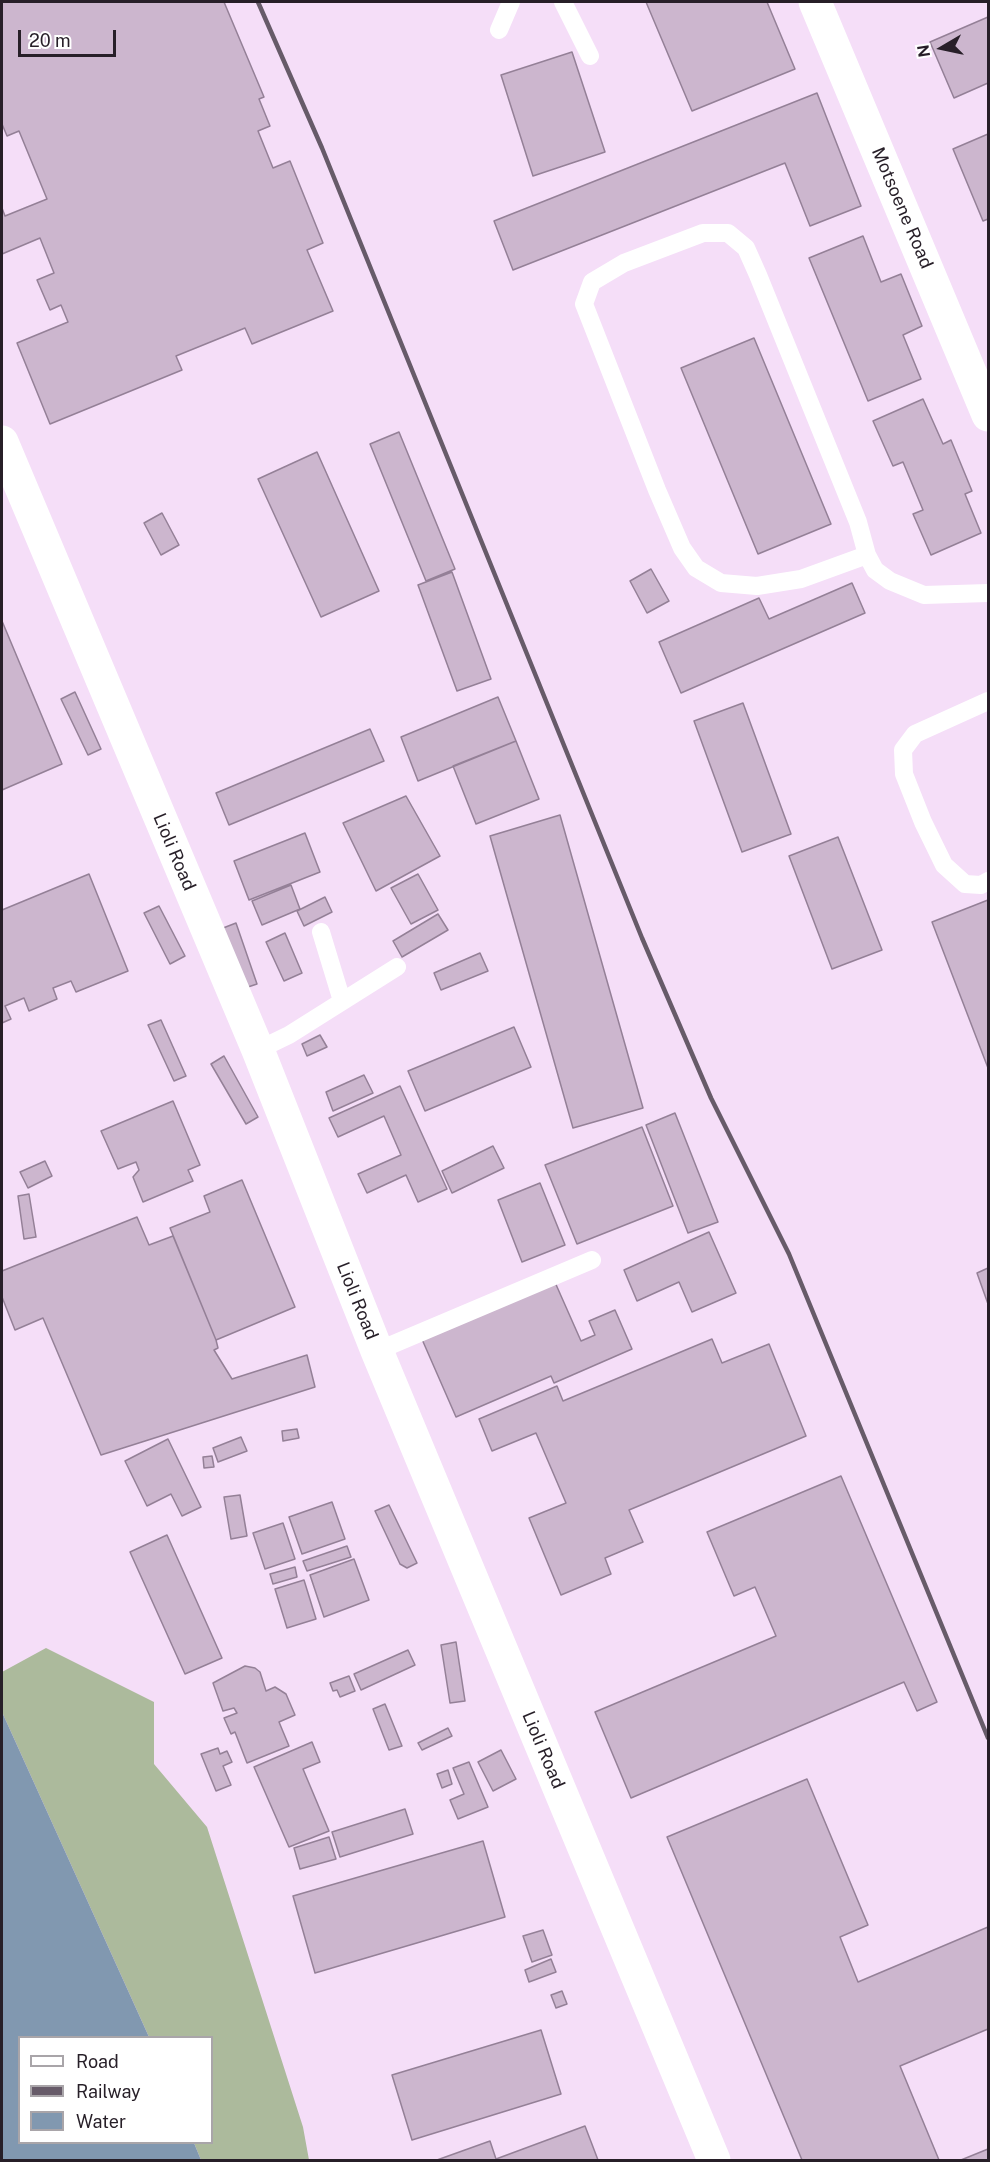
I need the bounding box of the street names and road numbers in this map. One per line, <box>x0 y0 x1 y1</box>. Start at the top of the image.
street label: Motsoene Road <box>867 144 937 272</box>
street label: Lioli Road <box>148 810 200 894</box>
street label: Lioli Road <box>332 1259 382 1343</box>
street label: Lioli Road <box>517 1708 569 1792</box>

